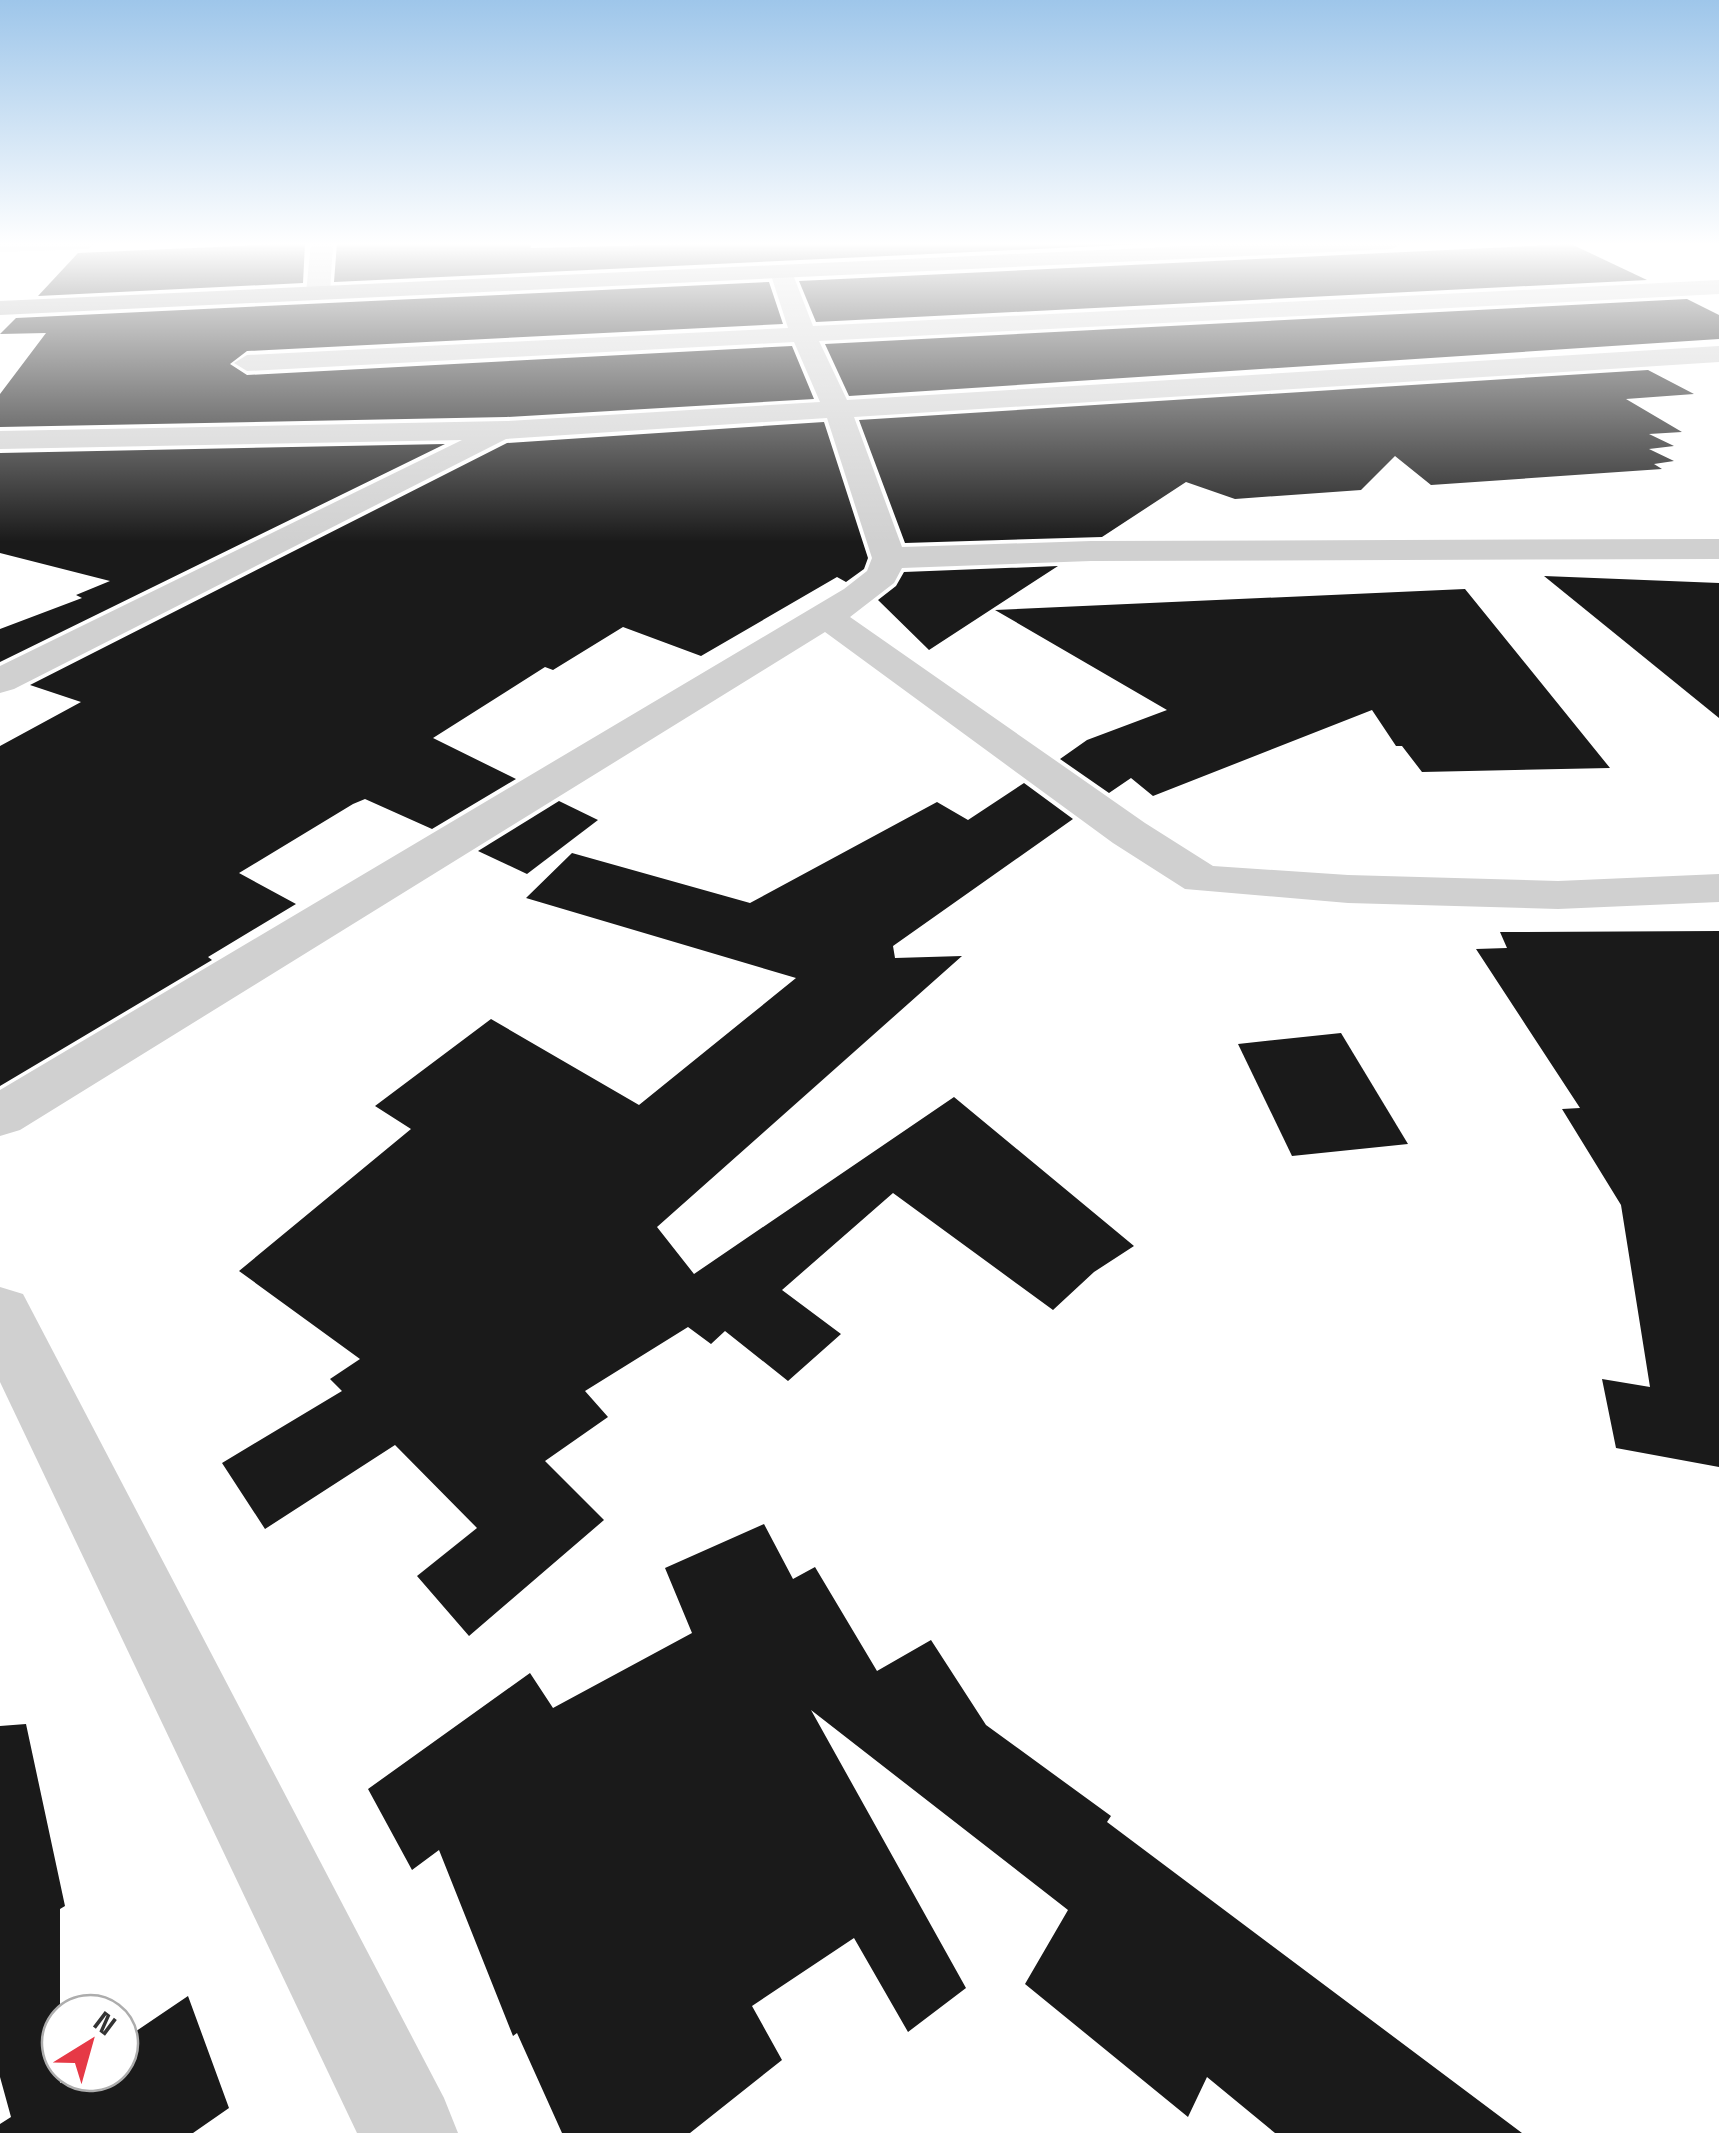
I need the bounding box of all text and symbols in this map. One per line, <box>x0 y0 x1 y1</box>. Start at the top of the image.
north arrow <box>40 1993 140 2093</box>
text: N <box>87 2003 123 2043</box>

